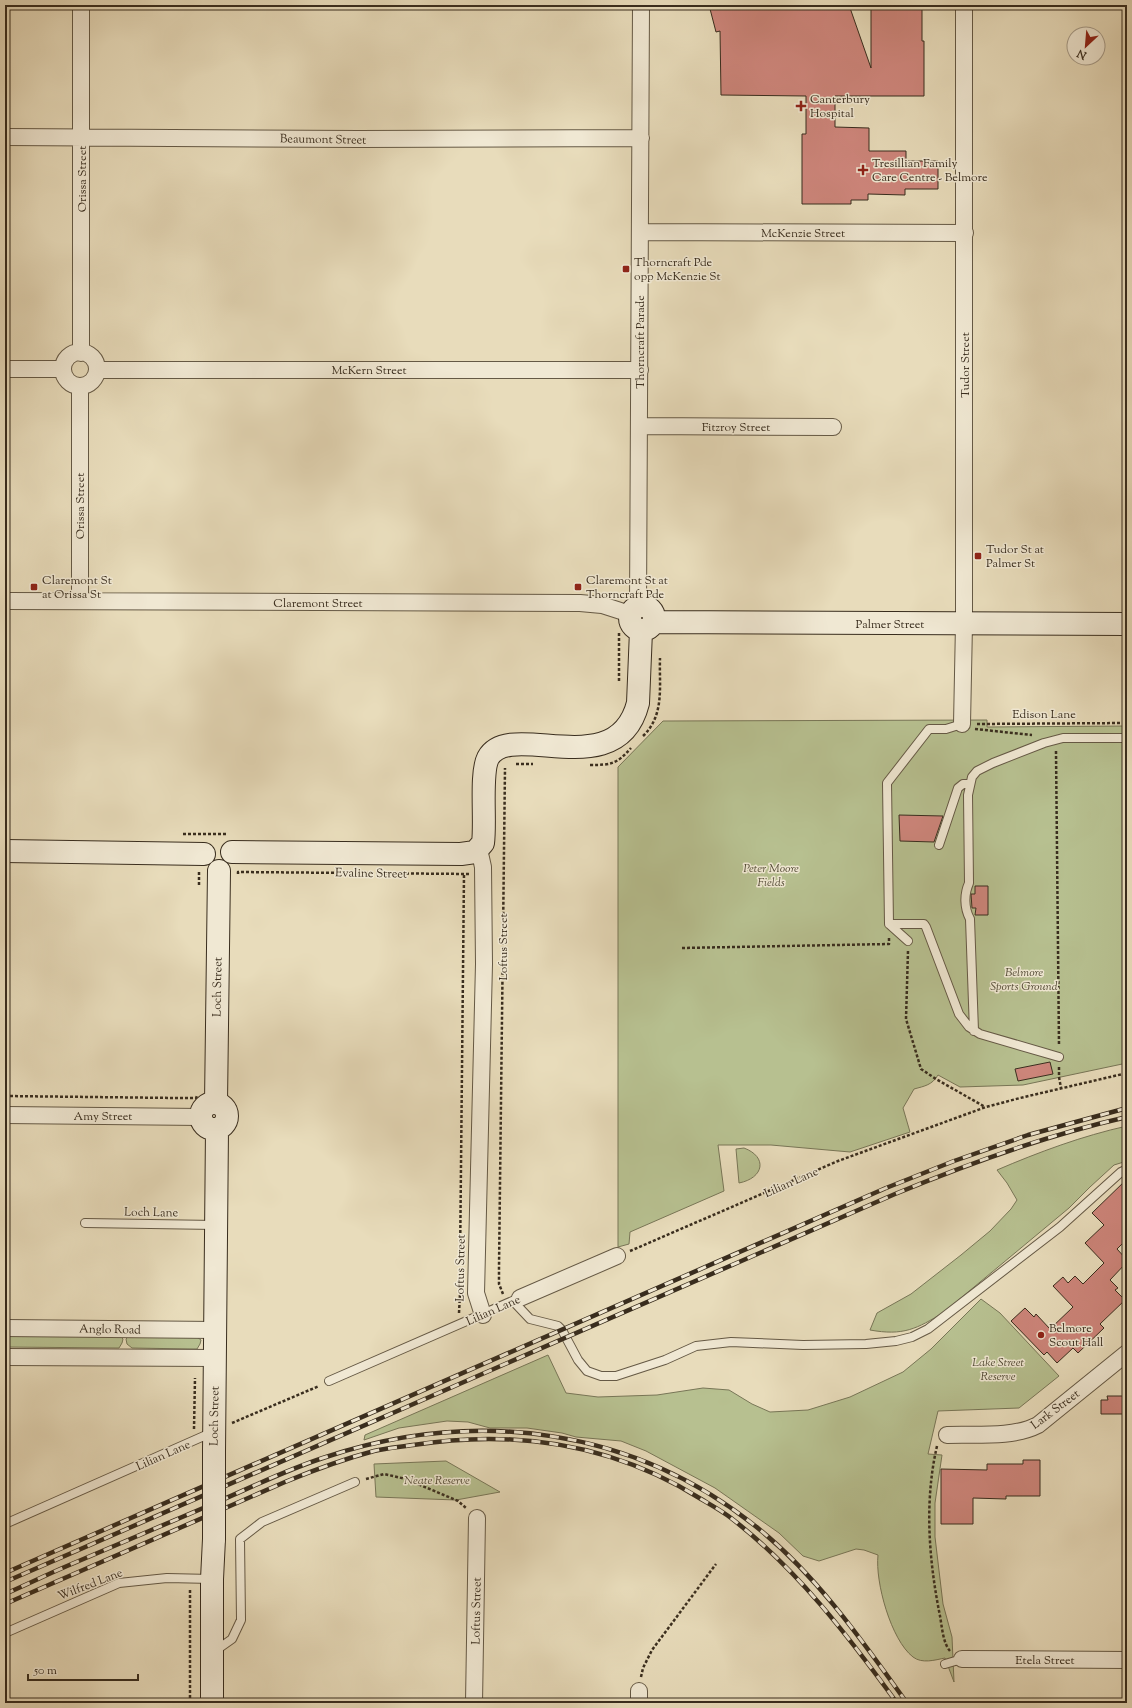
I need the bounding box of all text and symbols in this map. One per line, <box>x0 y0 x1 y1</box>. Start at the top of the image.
north arrow <box>1066 26 1106 66</box>
text: N <box>1074 45 1090 64</box>
place label: Canterbury Hospital <box>810 91 870 123</box>
marker: Canterbury Hospital <box>795 100 807 112</box>
street label: Beaumont Street <box>280 130 366 150</box>
street label: Orissa Street <box>74 146 92 212</box>
place label: Tresillian Family Care Centre - Belmore <box>872 155 988 187</box>
marker: Tresillian Family Care Centre - Belmore <box>857 164 869 176</box>
street label: McKenzie Street <box>761 225 845 243</box>
place label: Thorncraft Pde opp McKenzie St <box>634 254 721 286</box>
marker: Thorncraft Pde opp McKenzie St <box>621 264 631 274</box>
street label: Thorncraft Parade <box>632 295 650 389</box>
street label: Tudor Street <box>957 332 975 398</box>
street label: McKern Street <box>331 362 407 380</box>
street label: Fitzroy Street <box>702 419 770 437</box>
street label: Orissa Street <box>72 473 90 539</box>
place label: Tudor St at Palmer St <box>986 541 1044 573</box>
marker: Tudor St at Palmer St <box>973 551 983 561</box>
place label: Claremont St at Orissa St <box>42 572 112 604</box>
place label: Claremont St at Thorncraft Pde <box>586 572 668 604</box>
marker: Claremont St at Orissa St <box>29 582 39 592</box>
marker: Claremont St at Thorncraft Pde <box>573 582 583 592</box>
street label: Claremont Street <box>273 595 363 613</box>
street label: Palmer Street <box>856 616 924 634</box>
street label: Edison Lane <box>1012 706 1076 724</box>
park label: Peter Moore Fields <box>743 860 799 892</box>
street label: Evaline Street <box>335 864 407 884</box>
street label: Loftus Street <box>495 913 513 981</box>
street label: Loch Street <box>208 957 228 1017</box>
park label: Belmore Sports Ground <box>990 964 1058 996</box>
street label: Amy Street <box>74 1108 132 1126</box>
street label: Lilian Lane <box>761 1163 822 1203</box>
street label: Loch Lane <box>124 1204 179 1222</box>
street label: Loftus Street <box>451 1234 471 1302</box>
street label: Lilian Lane <box>463 1291 524 1331</box>
street label: Anglo Road <box>79 1320 141 1340</box>
place label: Belmore Scout Hall <box>1049 1320 1104 1352</box>
marker: Belmore Scout Hall <box>1036 1330 1046 1340</box>
park label: Lake Street Reserve <box>972 1354 1025 1386</box>
street label: Lark Street <box>1027 1385 1084 1434</box>
street label: Loch Street <box>205 1386 225 1446</box>
street label: Lilian Lane <box>133 1436 194 1476</box>
park label: Neate Reserve <box>404 1472 470 1490</box>
street label: Wilfred Lane <box>55 1564 126 1606</box>
street label: Loftus Street <box>467 1577 487 1645</box>
street label: Etela Street <box>1015 1652 1075 1670</box>
scale bar <box>28 1656 138 1682</box>
text: 50 m <box>33 1662 57 1680</box>

